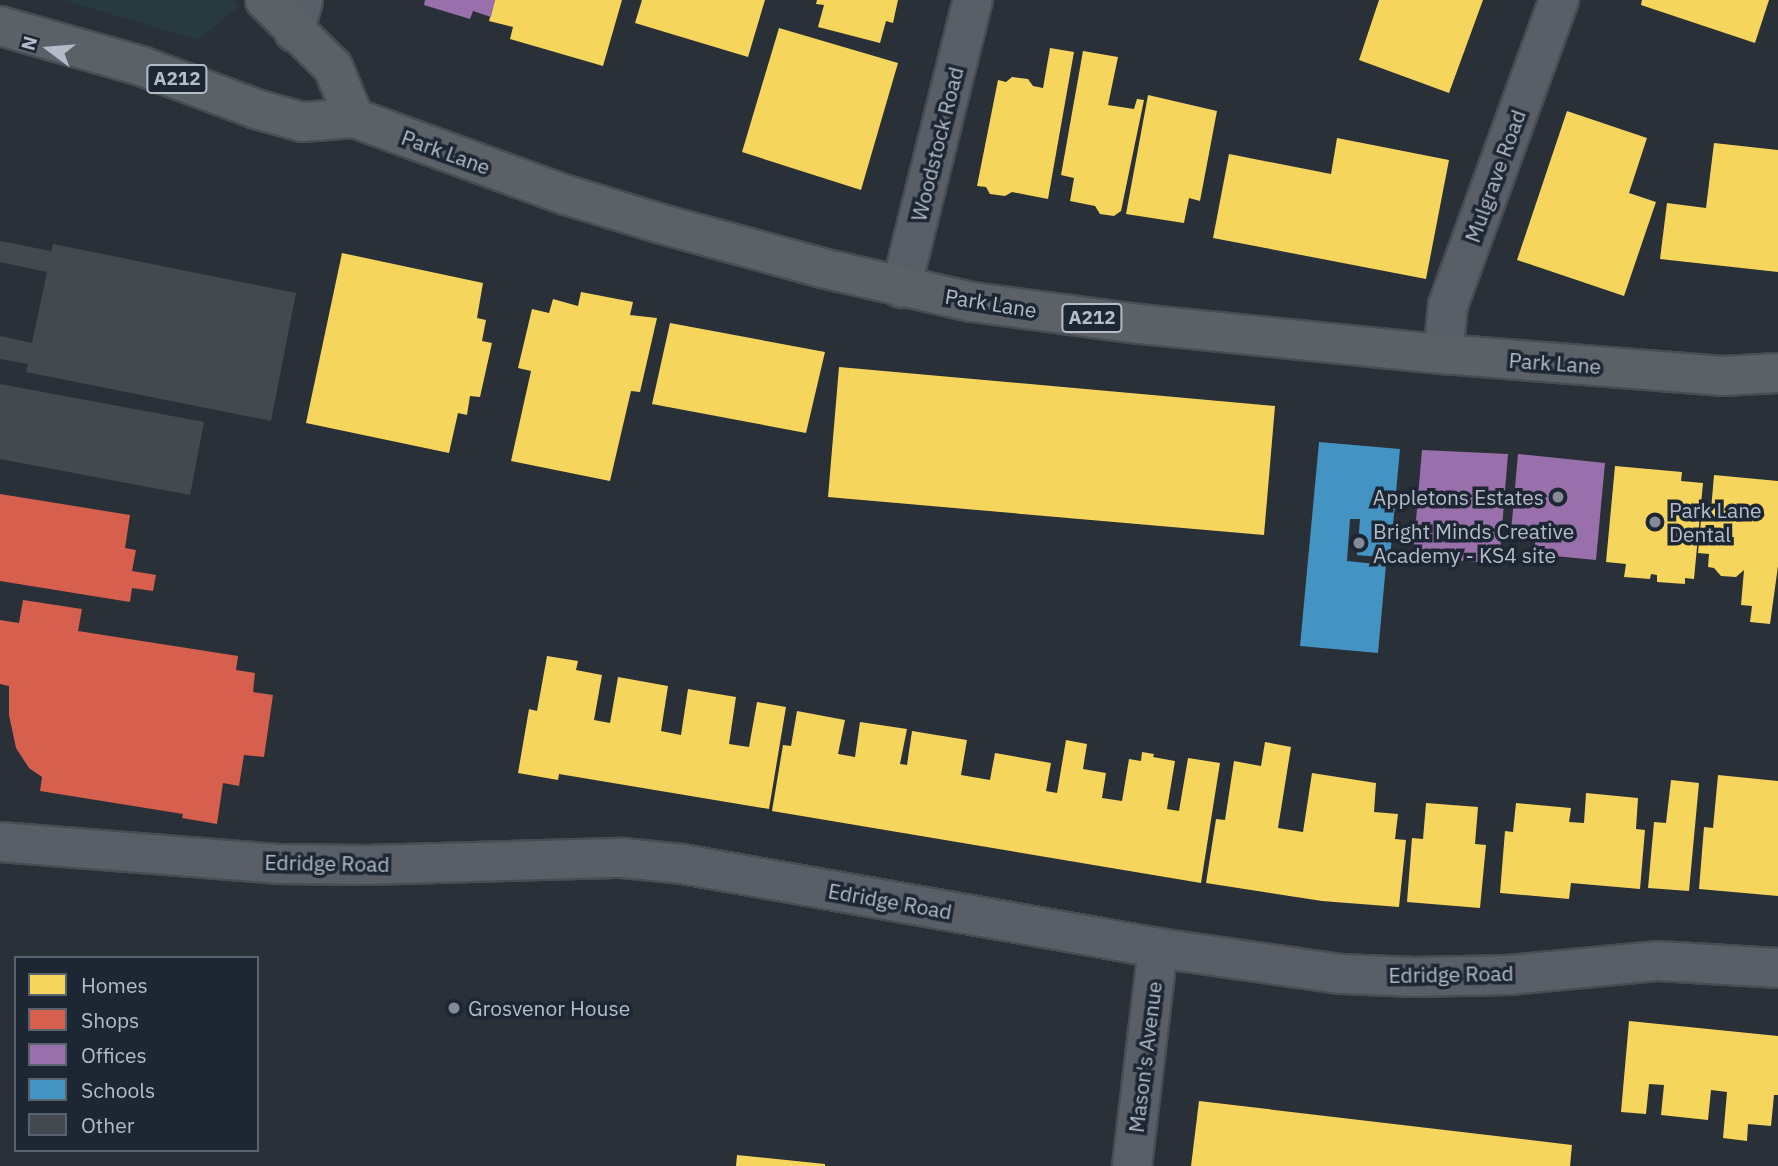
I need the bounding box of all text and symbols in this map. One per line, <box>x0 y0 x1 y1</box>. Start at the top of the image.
north arrow <box>14 14 84 84</box>
text: N <box>15 33 42 53</box>
road number: A212 <box>146 64 208 94</box>
street label: Woodstock Road <box>906 64 968 224</box>
street label: Mulgrave Road <box>1459 106 1531 246</box>
street label: Park Lane <box>398 124 494 180</box>
street label: Park Lane <box>943 283 1039 323</box>
road number: A212 <box>1060 302 1124 334</box>
street label: Park Lane <box>1508 347 1602 379</box>
place label: Appletons Estates <box>1373 484 1544 510</box>
marker: Appletons Estates <box>1550 489 1566 505</box>
place label: Park Lane Dental <box>1669 497 1762 547</box>
marker: Park Lane Dental <box>1647 514 1663 530</box>
place label: Bright Minds Creative Academy - KS4 site <box>1373 518 1574 568</box>
marker: Bright Minds Creative Academy - KS4 site <box>1351 535 1367 551</box>
street label: Edridge Road <box>264 849 390 877</box>
street label: Edridge Road <box>826 878 954 924</box>
legend <box>14 956 259 1152</box>
street label: Edridge Road <box>1388 960 1514 988</box>
text: Homes <box>81 971 148 999</box>
street label: Mason's Avenue <box>1123 980 1167 1134</box>
place label: Grosvenor House <box>468 995 630 1021</box>
marker: Grosvenor House <box>446 1000 462 1016</box>
text: Shops <box>81 1006 139 1034</box>
text: Offices <box>81 1041 147 1069</box>
text: Schools <box>81 1076 155 1104</box>
text: Other <box>81 1111 134 1139</box>

